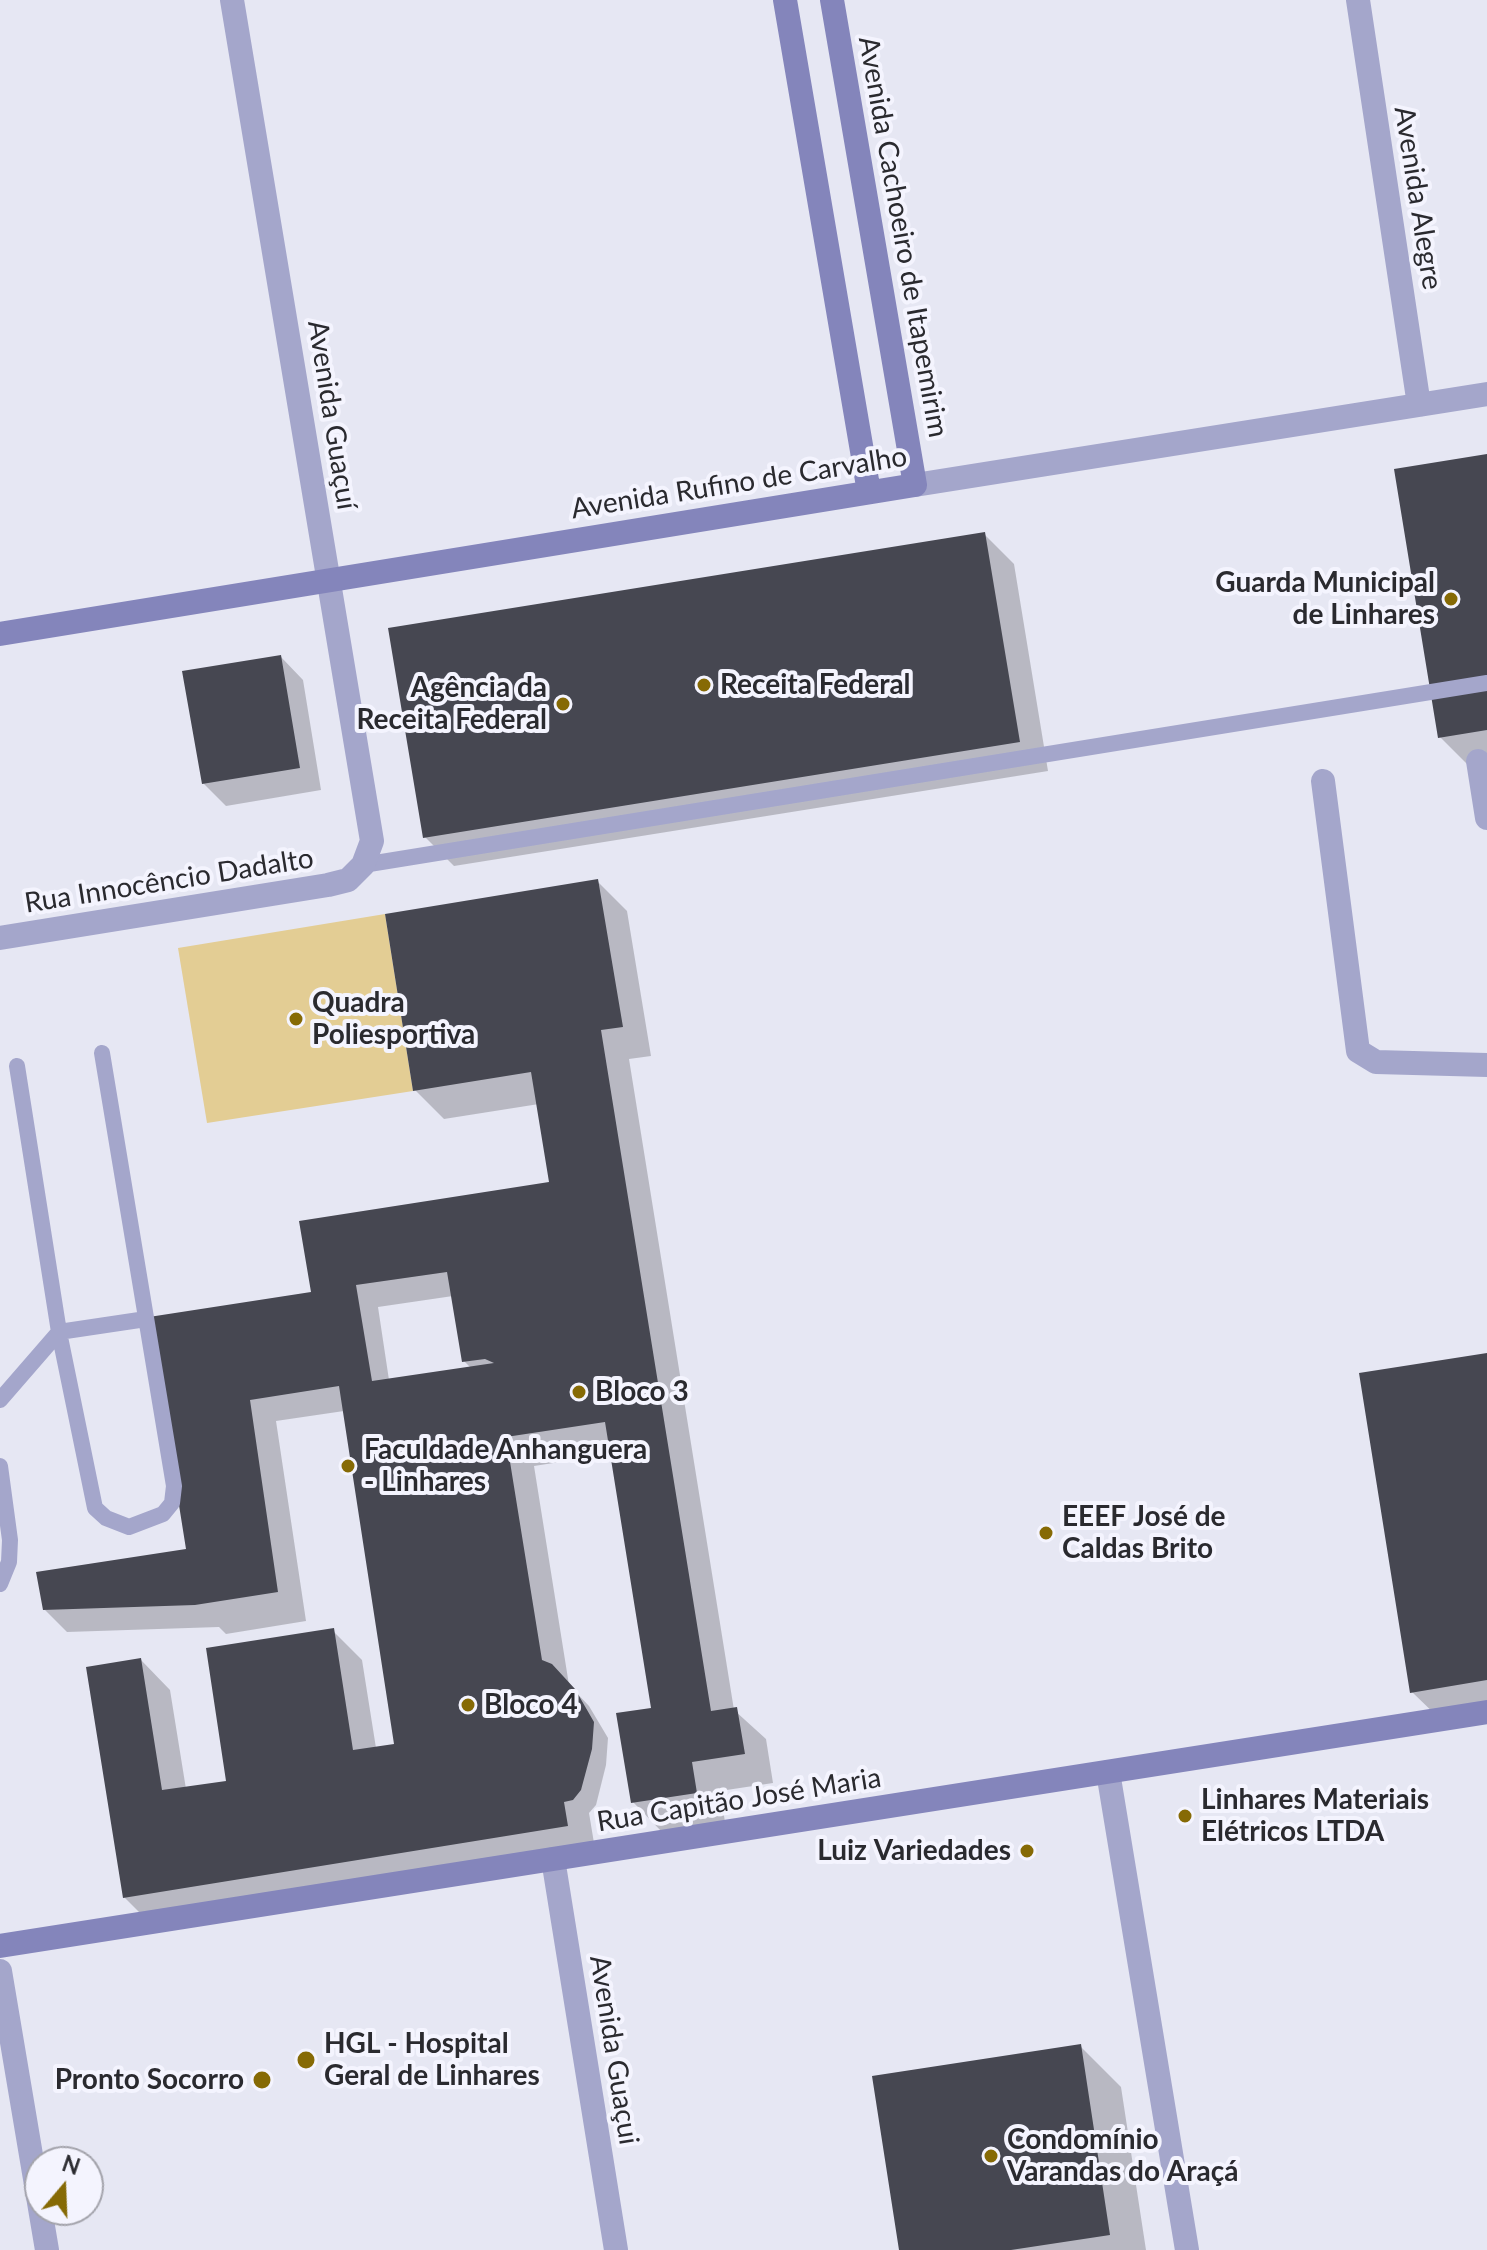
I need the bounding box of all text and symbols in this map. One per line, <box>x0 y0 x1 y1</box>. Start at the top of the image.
street label: Avenida Cachoeiro de Itapemirim <box>851 34 955 440</box>
street label: Avenida Alegre <box>1387 104 1449 292</box>
street label: Avenida Guaçuí <box>300 318 364 512</box>
street label: Avenida Rufino de Carvalho <box>569 440 909 526</box>
place label: Guarda Municipal de Linhares <box>1215 566 1435 632</box>
marker: Guarda Municipal de Linhares <box>1442 590 1460 608</box>
place label: Receita Federal <box>720 668 911 702</box>
place label: Agência da Receita Federal <box>356 671 547 737</box>
marker: Receita Federal <box>695 676 713 694</box>
marker: Agência da Receita Federal <box>554 695 572 713</box>
street label: Rua Innocêncio Dadalto <box>22 842 316 920</box>
place label: Quadra Poliesportiva <box>312 986 475 1052</box>
marker: Quadra Poliesportiva <box>287 1010 305 1028</box>
place label: Bloco 3 <box>595 1375 689 1409</box>
marker: Bloco 3 <box>570 1383 588 1401</box>
place label: Faculdade Anhanguera - Linhares <box>364 1433 647 1499</box>
marker: Faculdade Anhanguera - Linhares <box>339 1457 357 1475</box>
place label: EEEF José de Caldas Brito <box>1062 1500 1226 1566</box>
marker: EEEF José de Caldas Brito <box>1037 1524 1055 1542</box>
place label: Bloco 4 <box>484 1688 578 1722</box>
marker: Bloco 4 <box>459 1696 477 1714</box>
street label: Rua Capitão José Maria <box>594 1761 884 1839</box>
place label: Linhares Materiais Elétricos LTDA <box>1201 1783 1429 1849</box>
marker: Linhares Materiais Elétricos LTDA <box>1176 1807 1194 1825</box>
place label: Luiz Variedades <box>817 1834 1011 1868</box>
marker: Luiz Variedades <box>1018 1842 1036 1860</box>
street label: Avenida Guaçui <box>582 1953 646 2147</box>
place label: HGL - Hospital Geral de Linhares <box>324 2027 540 2093</box>
marker: HGL - Hospital Geral de Linhares <box>295 2049 317 2071</box>
place label: Pronto Socorro <box>55 2063 244 2097</box>
marker: Pronto Socorro <box>251 2069 273 2091</box>
place label: Condomínio Varandas do Araçá <box>1007 2123 1238 2189</box>
north arrow <box>24 2146 104 2226</box>
marker: Condomínio Varandas do Araçá <box>982 2147 1000 2165</box>
text: N <box>59 2149 84 2180</box>

